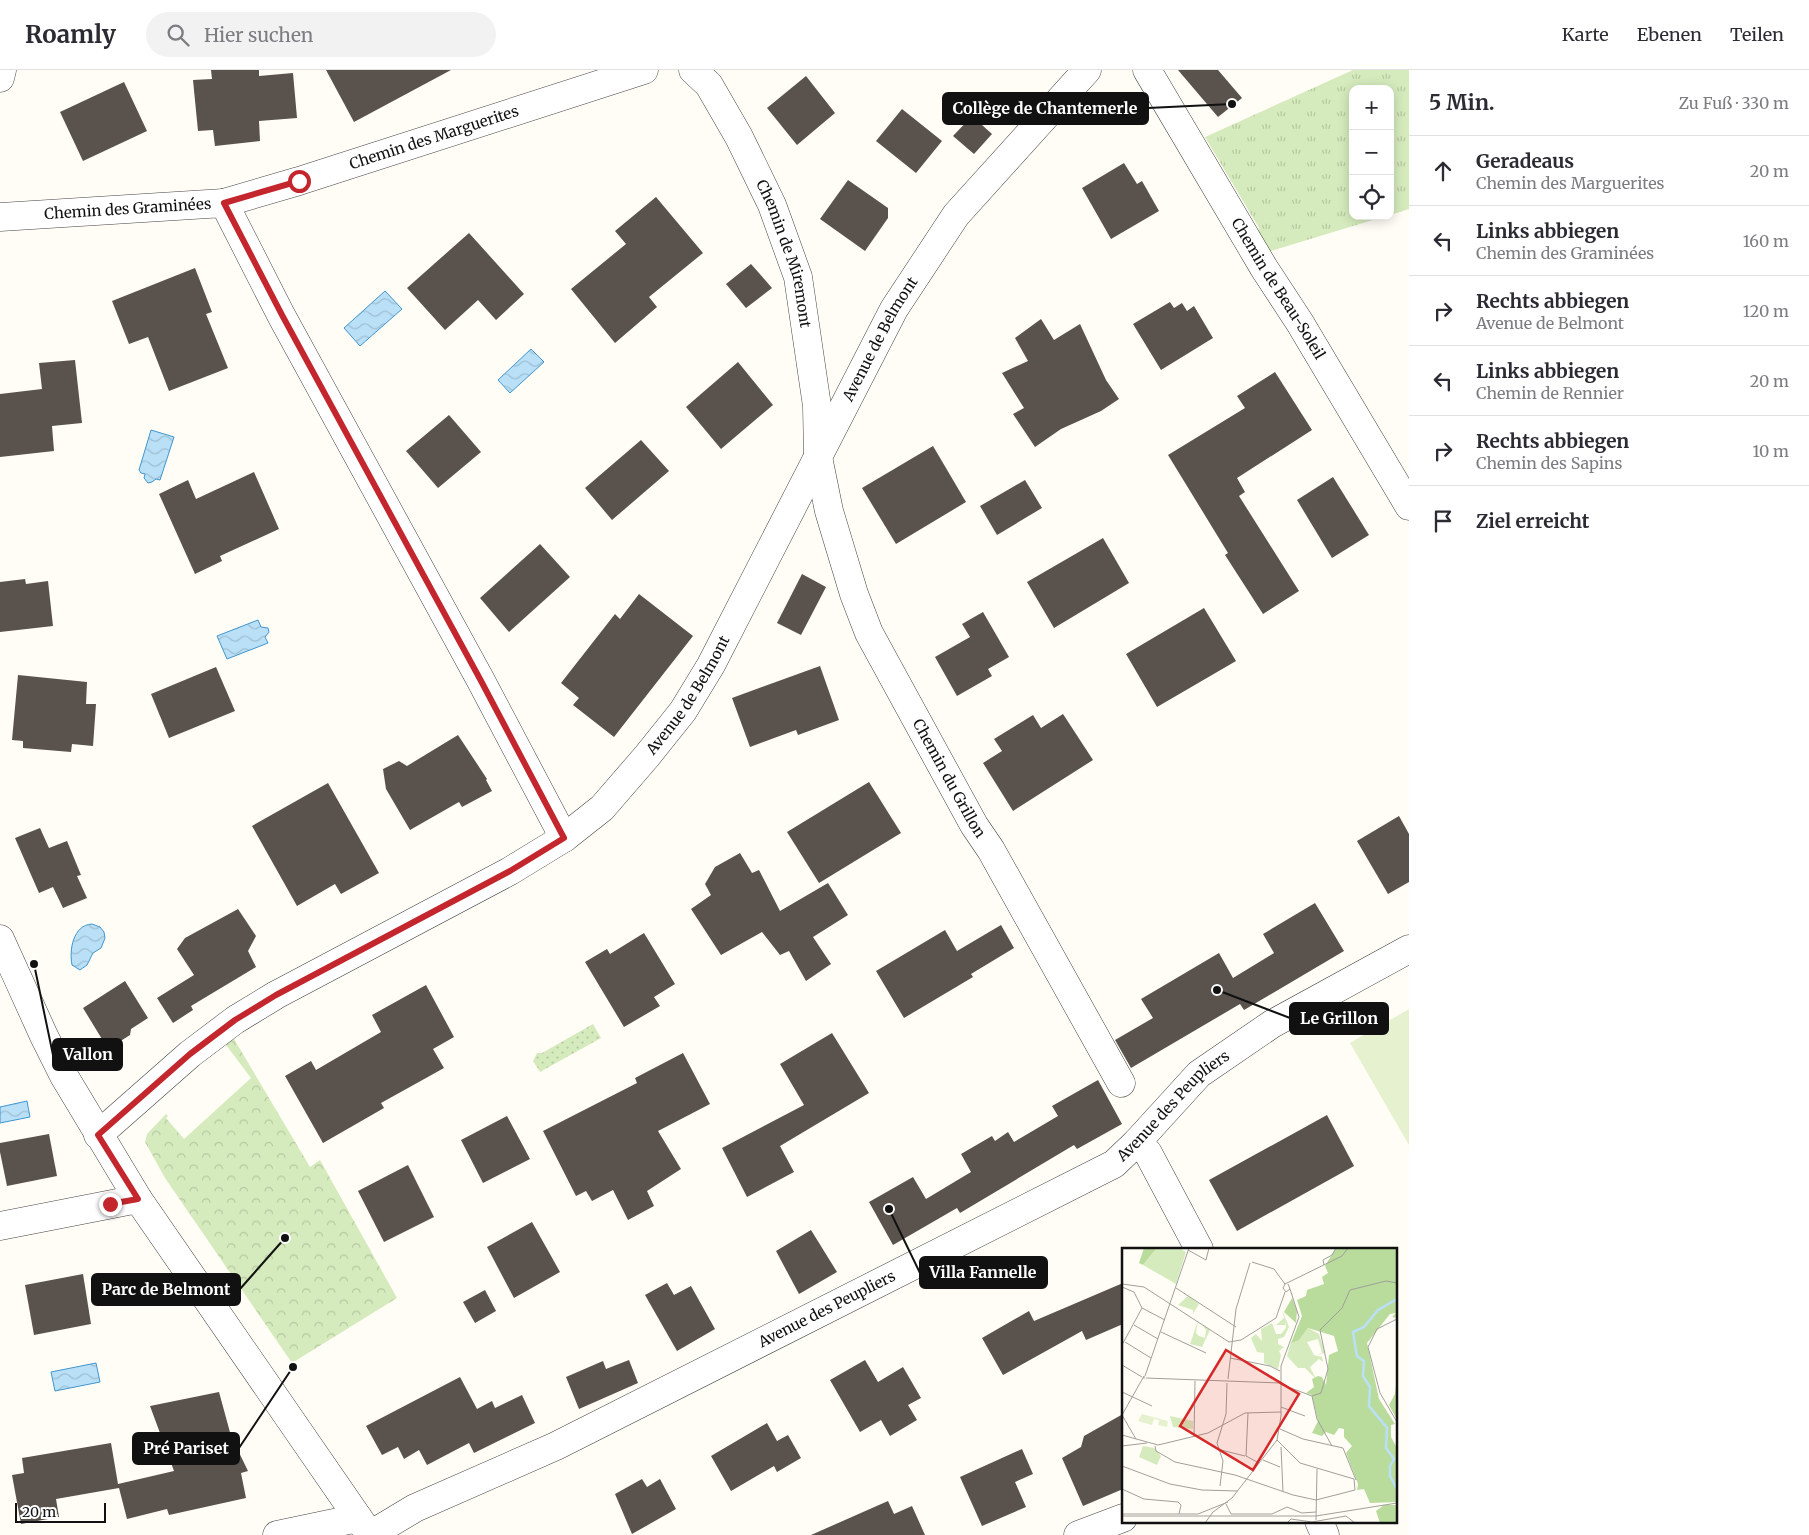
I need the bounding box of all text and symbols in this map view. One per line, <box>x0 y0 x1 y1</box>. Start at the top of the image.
search box <box>146 12 496 57</box>
text: Roamly <box>25 19 116 50</box>
icon: search <box>164 21 192 49</box>
text: Hier suchen <box>204 23 313 47</box>
text: Karte <box>1562 23 1609 46</box>
text: Ebenen <box>1637 23 1702 46</box>
text: Teilen <box>1730 23 1784 46</box>
map controls <box>1349 85 1394 220</box>
button: + <box>1349 85 1394 130</box>
text: 5 Min. <box>1429 89 1495 116</box>
callout: Collège de Chantemerle <box>943 93 1148 124</box>
text: Zu Fuß · 330 m <box>1679 93 1789 113</box>
text: Collège de Chantemerle <box>953 98 1138 118</box>
street label: Chemin des Marguerites <box>347 101 521 173</box>
button: − <box>1349 130 1394 175</box>
text: Geradeaus <box>1476 149 1574 173</box>
icon: ahead <box>1429 157 1457 185</box>
text: 20 m <box>1750 161 1789 181</box>
route start <box>288 170 311 193</box>
text: Chemin des Marguerites <box>1476 173 1664 193</box>
button: locate <box>1349 175 1394 220</box>
street label: Chemin de Miremont <box>752 177 815 329</box>
street label: Chemin des Graminées <box>44 194 212 223</box>
street label: Chemin de Beau-Soleil <box>1228 214 1330 363</box>
text: Links abbiegen <box>1476 219 1619 243</box>
icon: left <box>1429 227 1457 255</box>
text: 160 m <box>1743 231 1789 251</box>
text: Chemin des Graminées <box>1476 243 1654 263</box>
street label: Avenue de Belmont <box>838 273 922 405</box>
text: Rechts abbiegen <box>1476 289 1629 313</box>
icon: right <box>1429 297 1457 325</box>
text: 120 m <box>1743 301 1789 321</box>
text: Avenue de Belmont <box>1476 313 1624 333</box>
text: Links abbiegen <box>1476 359 1619 383</box>
icon: left <box>1429 367 1457 395</box>
text: 20 m <box>1750 371 1789 391</box>
text: Chemin de Rennier <box>1476 383 1624 403</box>
text: Rechts abbiegen <box>1476 429 1629 453</box>
icon: right <box>1429 437 1457 465</box>
text: 10 m <box>1752 441 1789 461</box>
text: Chemin des Sapins <box>1476 453 1622 473</box>
icon: arrive <box>1429 507 1457 535</box>
text: Ziel erreicht <box>1476 509 1589 533</box>
street label: Avenue de Belmont <box>641 632 734 759</box>
street label: Chemin du Grillon <box>909 715 990 841</box>
callout: Le Grillon <box>1290 1003 1388 1034</box>
text: Le Grillon <box>1300 1008 1378 1028</box>
callout: Vallon <box>53 1039 122 1070</box>
text: Vallon <box>62 1044 113 1064</box>
street label: Avenue des Peupliers <box>1112 1046 1233 1166</box>
route end <box>99 1193 122 1216</box>
inset map <box>1122 1248 1396 1522</box>
callout: Villa Fannelle <box>920 1257 1047 1288</box>
text: Villa Fannelle <box>929 1262 1037 1282</box>
street label: Avenue des Peupliers <box>754 1266 898 1352</box>
callout: Parc de Belmont <box>92 1274 240 1305</box>
text: Parc de Belmont <box>102 1279 231 1299</box>
callout: Pré Pariset <box>133 1433 239 1464</box>
text: Pré Pariset <box>143 1438 229 1458</box>
scale bar <box>15 1500 106 1523</box>
text: 20 m <box>22 1503 56 1521</box>

